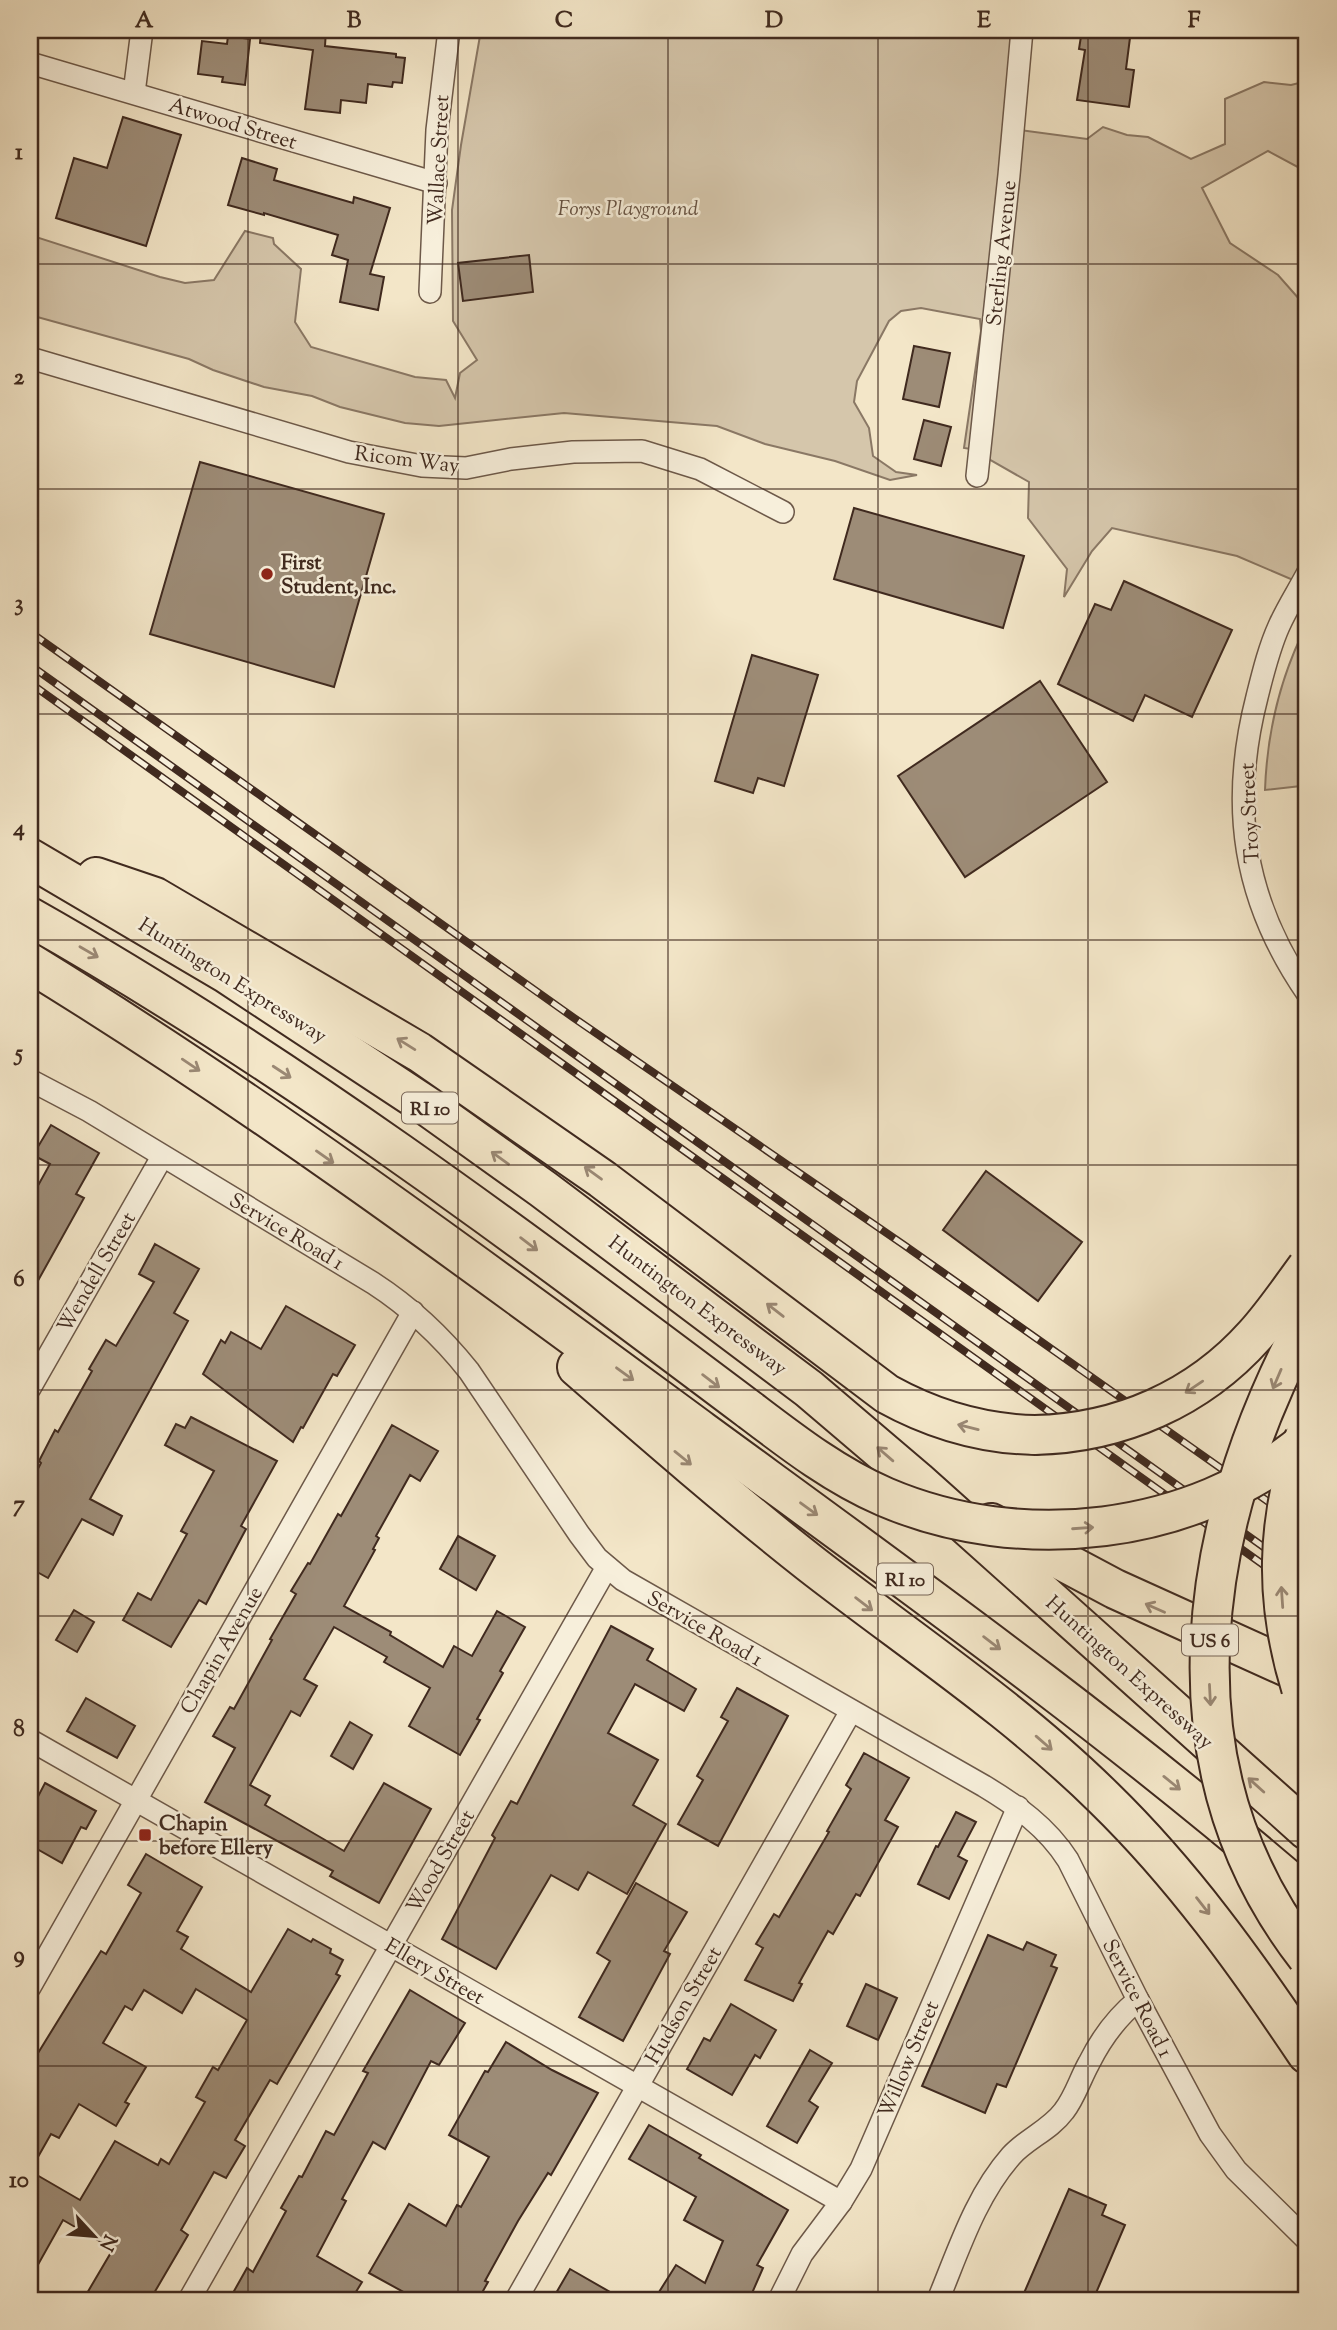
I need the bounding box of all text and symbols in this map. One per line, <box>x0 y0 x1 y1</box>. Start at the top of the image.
text: A <box>135 5 154 38</box>
text: B <box>347 5 362 38</box>
text: C <box>555 5 573 38</box>
text: D <box>765 5 783 38</box>
text: E <box>977 5 991 38</box>
text: F <box>1188 5 1201 38</box>
street label: Atwood Street <box>165 91 300 159</box>
street label: Wallace Street <box>422 94 458 226</box>
text: 1 <box>15 137 23 170</box>
street label: Sterling Avenue <box>980 179 1026 327</box>
park label: Forys Playground <box>558 195 699 225</box>
text: 2 <box>14 362 25 395</box>
street label: Ricom Way <box>352 440 462 482</box>
place label: First Student, Inc. <box>281 549 397 603</box>
marker: First Student, Inc. <box>259 566 275 582</box>
text: 3 <box>14 588 24 621</box>
street label: Troy Street <box>1233 762 1269 864</box>
text: 4 <box>12 813 25 846</box>
street label: Huntington Expressway <box>132 911 333 1052</box>
one-way arrow <box>79 945 99 959</box>
one-way arrow <box>397 1037 416 1052</box>
text: 5 <box>13 1038 23 1071</box>
one-way arrow <box>181 1058 200 1072</box>
one-way arrow <box>272 1065 291 1079</box>
road number: RI 10 <box>402 1092 458 1124</box>
one-way arrow <box>315 1150 334 1164</box>
one-way arrow <box>490 1151 509 1166</box>
one-way arrow <box>584 1166 603 1181</box>
street label: Service Road 1 <box>223 1186 349 1279</box>
street label: Wendell Street <box>51 1207 144 1339</box>
street label: Huntington Expressway <box>601 1229 793 1384</box>
one-way arrow <box>519 1237 537 1252</box>
text: 6 <box>13 1264 25 1297</box>
one-way arrow <box>766 1303 785 1318</box>
one-way arrow <box>615 1367 634 1382</box>
one-way arrow <box>1270 1368 1283 1390</box>
one-way arrow <box>701 1373 719 1388</box>
one-way arrow <box>1185 1380 1204 1394</box>
one-way arrow <box>957 1420 980 1433</box>
one-way arrow <box>877 1446 895 1462</box>
one-way arrow <box>673 1450 691 1465</box>
text: 7 <box>13 1489 25 1522</box>
one-way arrow <box>799 1502 818 1516</box>
one-way arrow <box>1072 1522 1095 1535</box>
road number: RI 10 <box>877 1564 933 1595</box>
street label: Chapin Avenue <box>174 1581 272 1721</box>
street label: Service Road 1 <box>640 1584 768 1675</box>
one-way arrow <box>1276 1586 1289 1609</box>
street label: Huntington Expressway <box>1038 1590 1220 1758</box>
one-way arrow <box>854 1597 873 1612</box>
one-way arrow <box>1145 1601 1167 1614</box>
road number: US 6 <box>1182 1624 1238 1656</box>
one-way arrow <box>982 1636 1001 1651</box>
one-way arrow <box>1203 1683 1216 1706</box>
text: 8 <box>13 1714 25 1747</box>
one-way arrow <box>1035 1735 1053 1751</box>
one-way arrow <box>1162 1775 1181 1790</box>
one-way arrow <box>1248 1777 1266 1793</box>
street label: Wood Street <box>400 1805 483 1919</box>
place label: Chapin before Ellery <box>158 1810 274 1864</box>
marker: Chapin before Ellery <box>137 1827 153 1843</box>
one-way arrow <box>1195 1896 1210 1915</box>
street label: Ellery Street <box>378 1932 490 2013</box>
street label: Service Road 1 <box>1093 1934 1179 2063</box>
text: 9 <box>13 1940 25 1973</box>
street label: Hudson Street <box>639 1942 731 2070</box>
street label: Willow Street <box>872 1996 948 2123</box>
text: 10 <box>9 2165 29 2198</box>
north arrow <box>60 2200 130 2270</box>
text: N <box>92 2230 122 2255</box>

